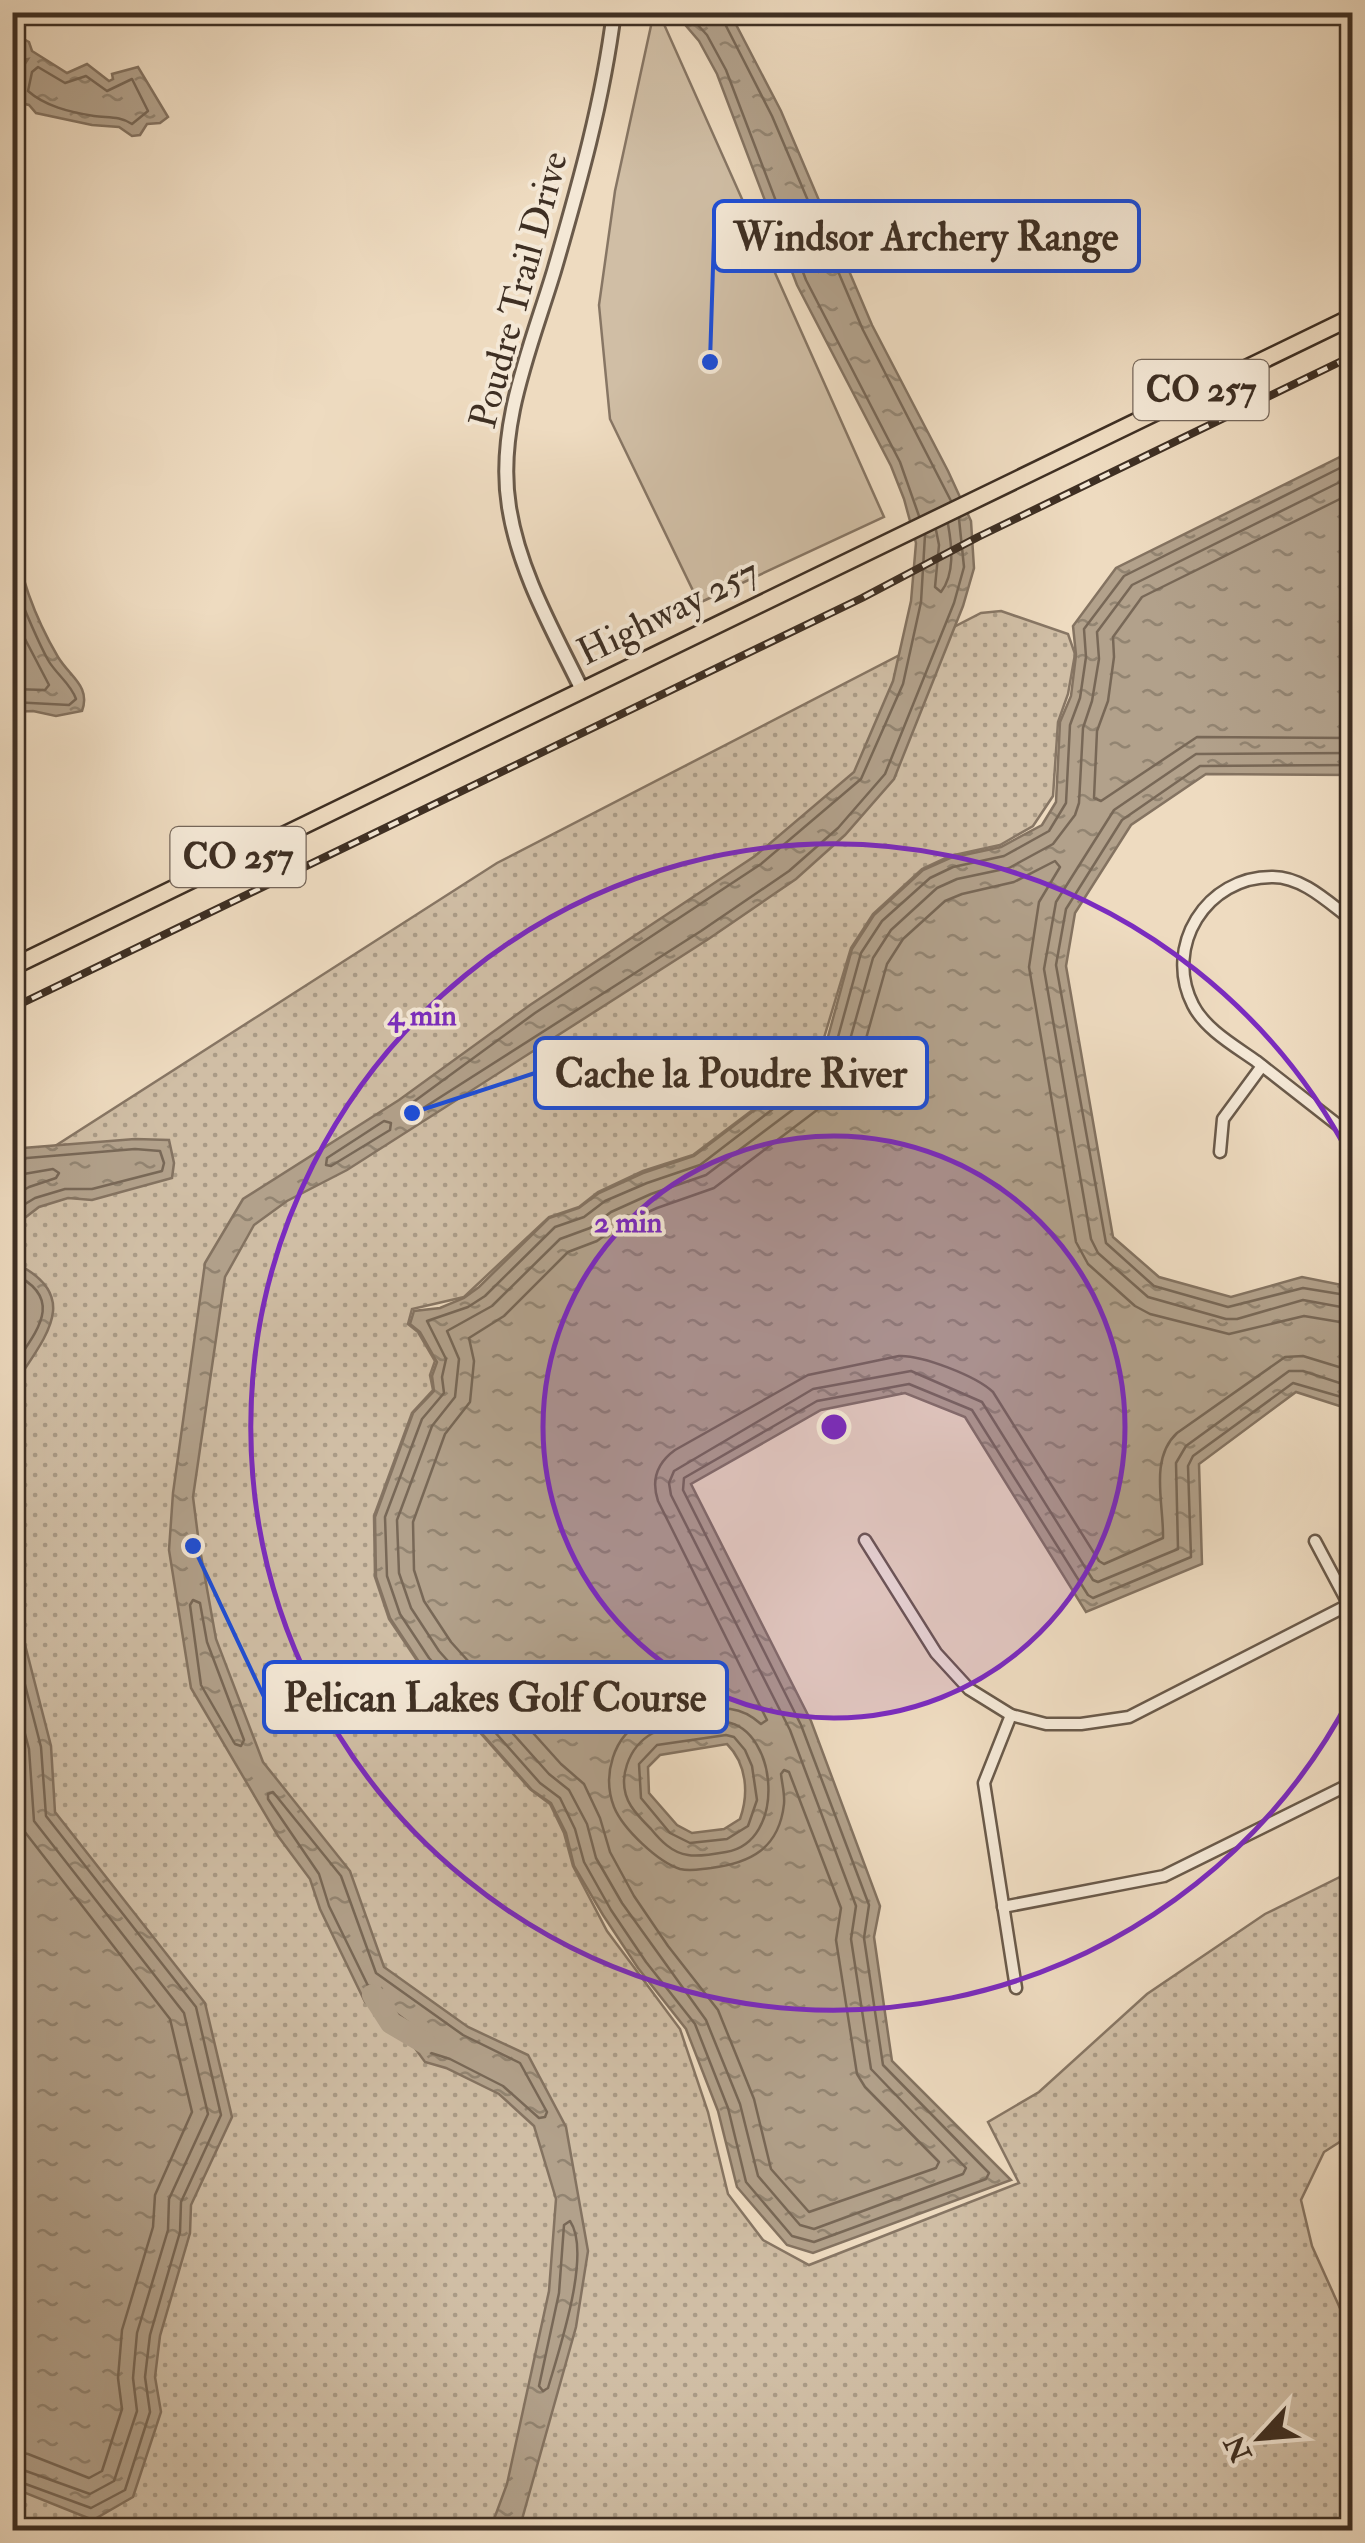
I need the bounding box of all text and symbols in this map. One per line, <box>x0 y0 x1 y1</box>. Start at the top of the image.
street label: Poudre Trail Drive <box>459 146 579 434</box>
callout: Windsor Archery Range <box>714 201 1139 271</box>
text: Windsor Archery Range <box>733 212 1119 263</box>
road number: CO 257 <box>1134 360 1268 420</box>
street label: Highway 257 <box>569 547 767 677</box>
road number: CO 257 <box>170 827 306 887</box>
text: 4 min <box>386 997 457 1034</box>
callout: Cache la Poudre River <box>535 1038 927 1108</box>
text: Cache la Poudre River <box>555 1049 908 1100</box>
text: 2 min <box>594 1204 663 1241</box>
centre of rings <box>816 1409 852 1445</box>
callout: Pelican Lakes Golf Course <box>264 1662 727 1732</box>
text: Pelican Lakes Golf Course <box>283 1673 707 1724</box>
north arrow <box>1210 2388 1310 2488</box>
text: N <box>1217 2429 1261 2468</box>

